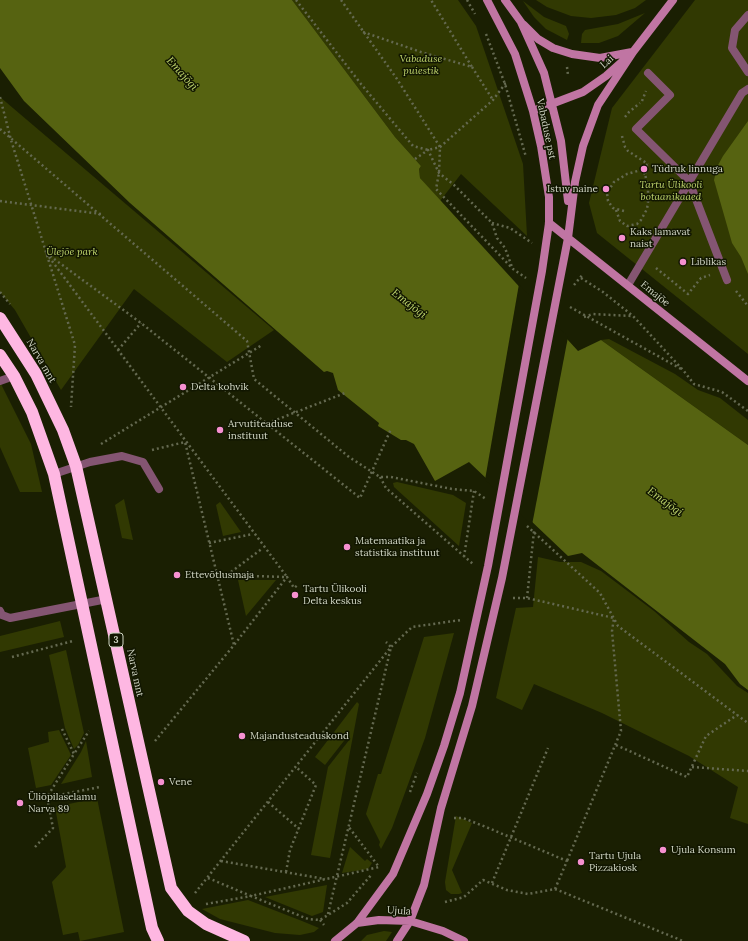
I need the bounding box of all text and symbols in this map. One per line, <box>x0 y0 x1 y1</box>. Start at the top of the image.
park label: Vabaduse puiestik <box>400 53 442 76</box>
street label: Lai <box>598 53 616 71</box>
water label: Emajõgi <box>164 55 200 93</box>
street label: Vabaduse pst <box>534 98 558 160</box>
place label: Tüdruk linnuga <box>652 163 723 175</box>
marker: Tüdruk linnuga <box>639 164 649 174</box>
park label: Tartu Ülikooli botaanikaaed <box>639 179 703 202</box>
place label: Istuv naine <box>547 183 598 195</box>
marker: Istuv naine <box>601 184 611 194</box>
place label: Kaks lamavat naist <box>630 226 690 250</box>
marker: Kaks lamavat naist <box>617 233 627 243</box>
park label: Ülejõe park <box>46 246 98 258</box>
place label: Liblikas <box>691 256 726 268</box>
marker: Liblikas <box>678 257 688 267</box>
street label: Emajõe <box>638 279 672 309</box>
water label: Emajõgi <box>389 286 429 322</box>
street label: Narva mnt <box>24 337 58 385</box>
place label: Delta kohvik <box>191 381 249 393</box>
marker: Delta kohvik <box>178 382 188 392</box>
place label: Arvutiteaduse instituut <box>228 418 293 442</box>
marker: Arvutiteaduse instituut <box>215 425 225 435</box>
water label: Emajõgi <box>645 485 685 519</box>
place label: Matemaatika ja statistika instituut <box>355 535 440 558</box>
marker: Matemaatika ja statistika instituut <box>342 542 352 552</box>
place label: Ettevõtlusmaja <box>185 569 254 581</box>
marker: Ettevõtlusmaja <box>172 570 182 580</box>
place label: Tartu Ülikooli Delta keskus <box>303 583 367 606</box>
marker: Tartu Ülikooli Delta keskus <box>290 590 300 600</box>
road number: 3 <box>109 633 123 647</box>
street label: Narva mnt <box>124 648 146 698</box>
place label: Majandusteaduskond <box>250 730 349 742</box>
marker: Majandusteaduskond <box>237 731 247 741</box>
place label: Vene <box>169 776 192 788</box>
marker: Vene <box>156 777 166 787</box>
place label: Üliõpilaselamu Narva 89 <box>28 791 96 814</box>
marker: Üliõpilaselamu Narva 89 <box>15 798 25 808</box>
place label: Ujula Konsum <box>671 844 736 856</box>
marker: Ujula Konsum <box>658 845 668 855</box>
place label: Tartu Ujula Pizzakiosk <box>589 850 641 874</box>
marker: Tartu Ujula Pizzakiosk <box>576 857 586 867</box>
street label: Ujula <box>387 904 411 918</box>

